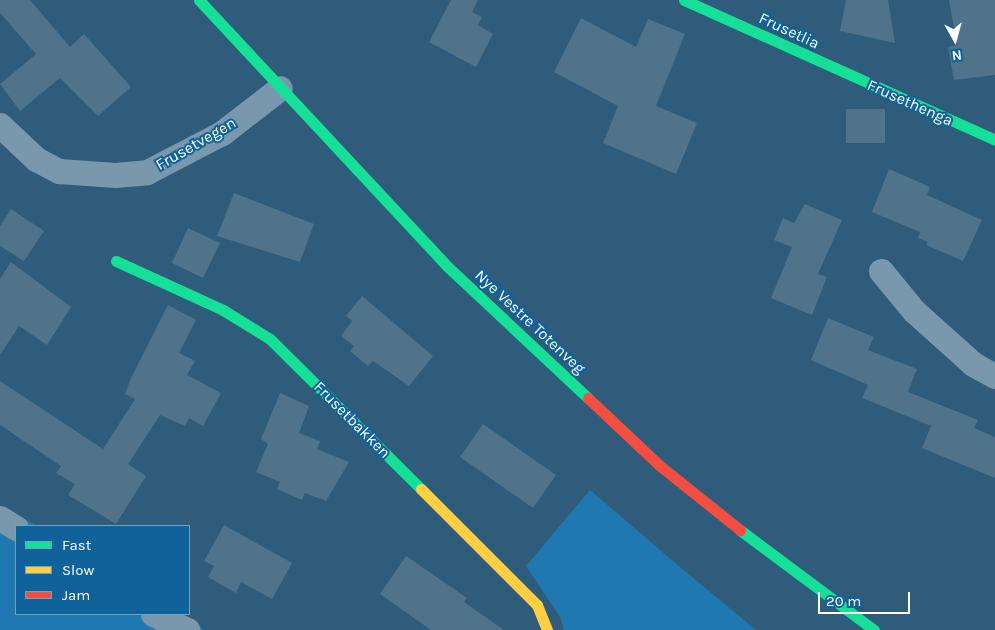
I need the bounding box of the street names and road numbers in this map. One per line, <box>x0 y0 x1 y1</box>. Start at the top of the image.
street label: Frusetlia <box>756 9 822 53</box>
street label: Frusethenga <box>864 76 956 130</box>
street label: Frusetvegen <box>152 113 240 175</box>
street label: Nye Vestre Totenveg <box>471 266 589 378</box>
street label: Frusetbakken <box>310 378 394 462</box>

